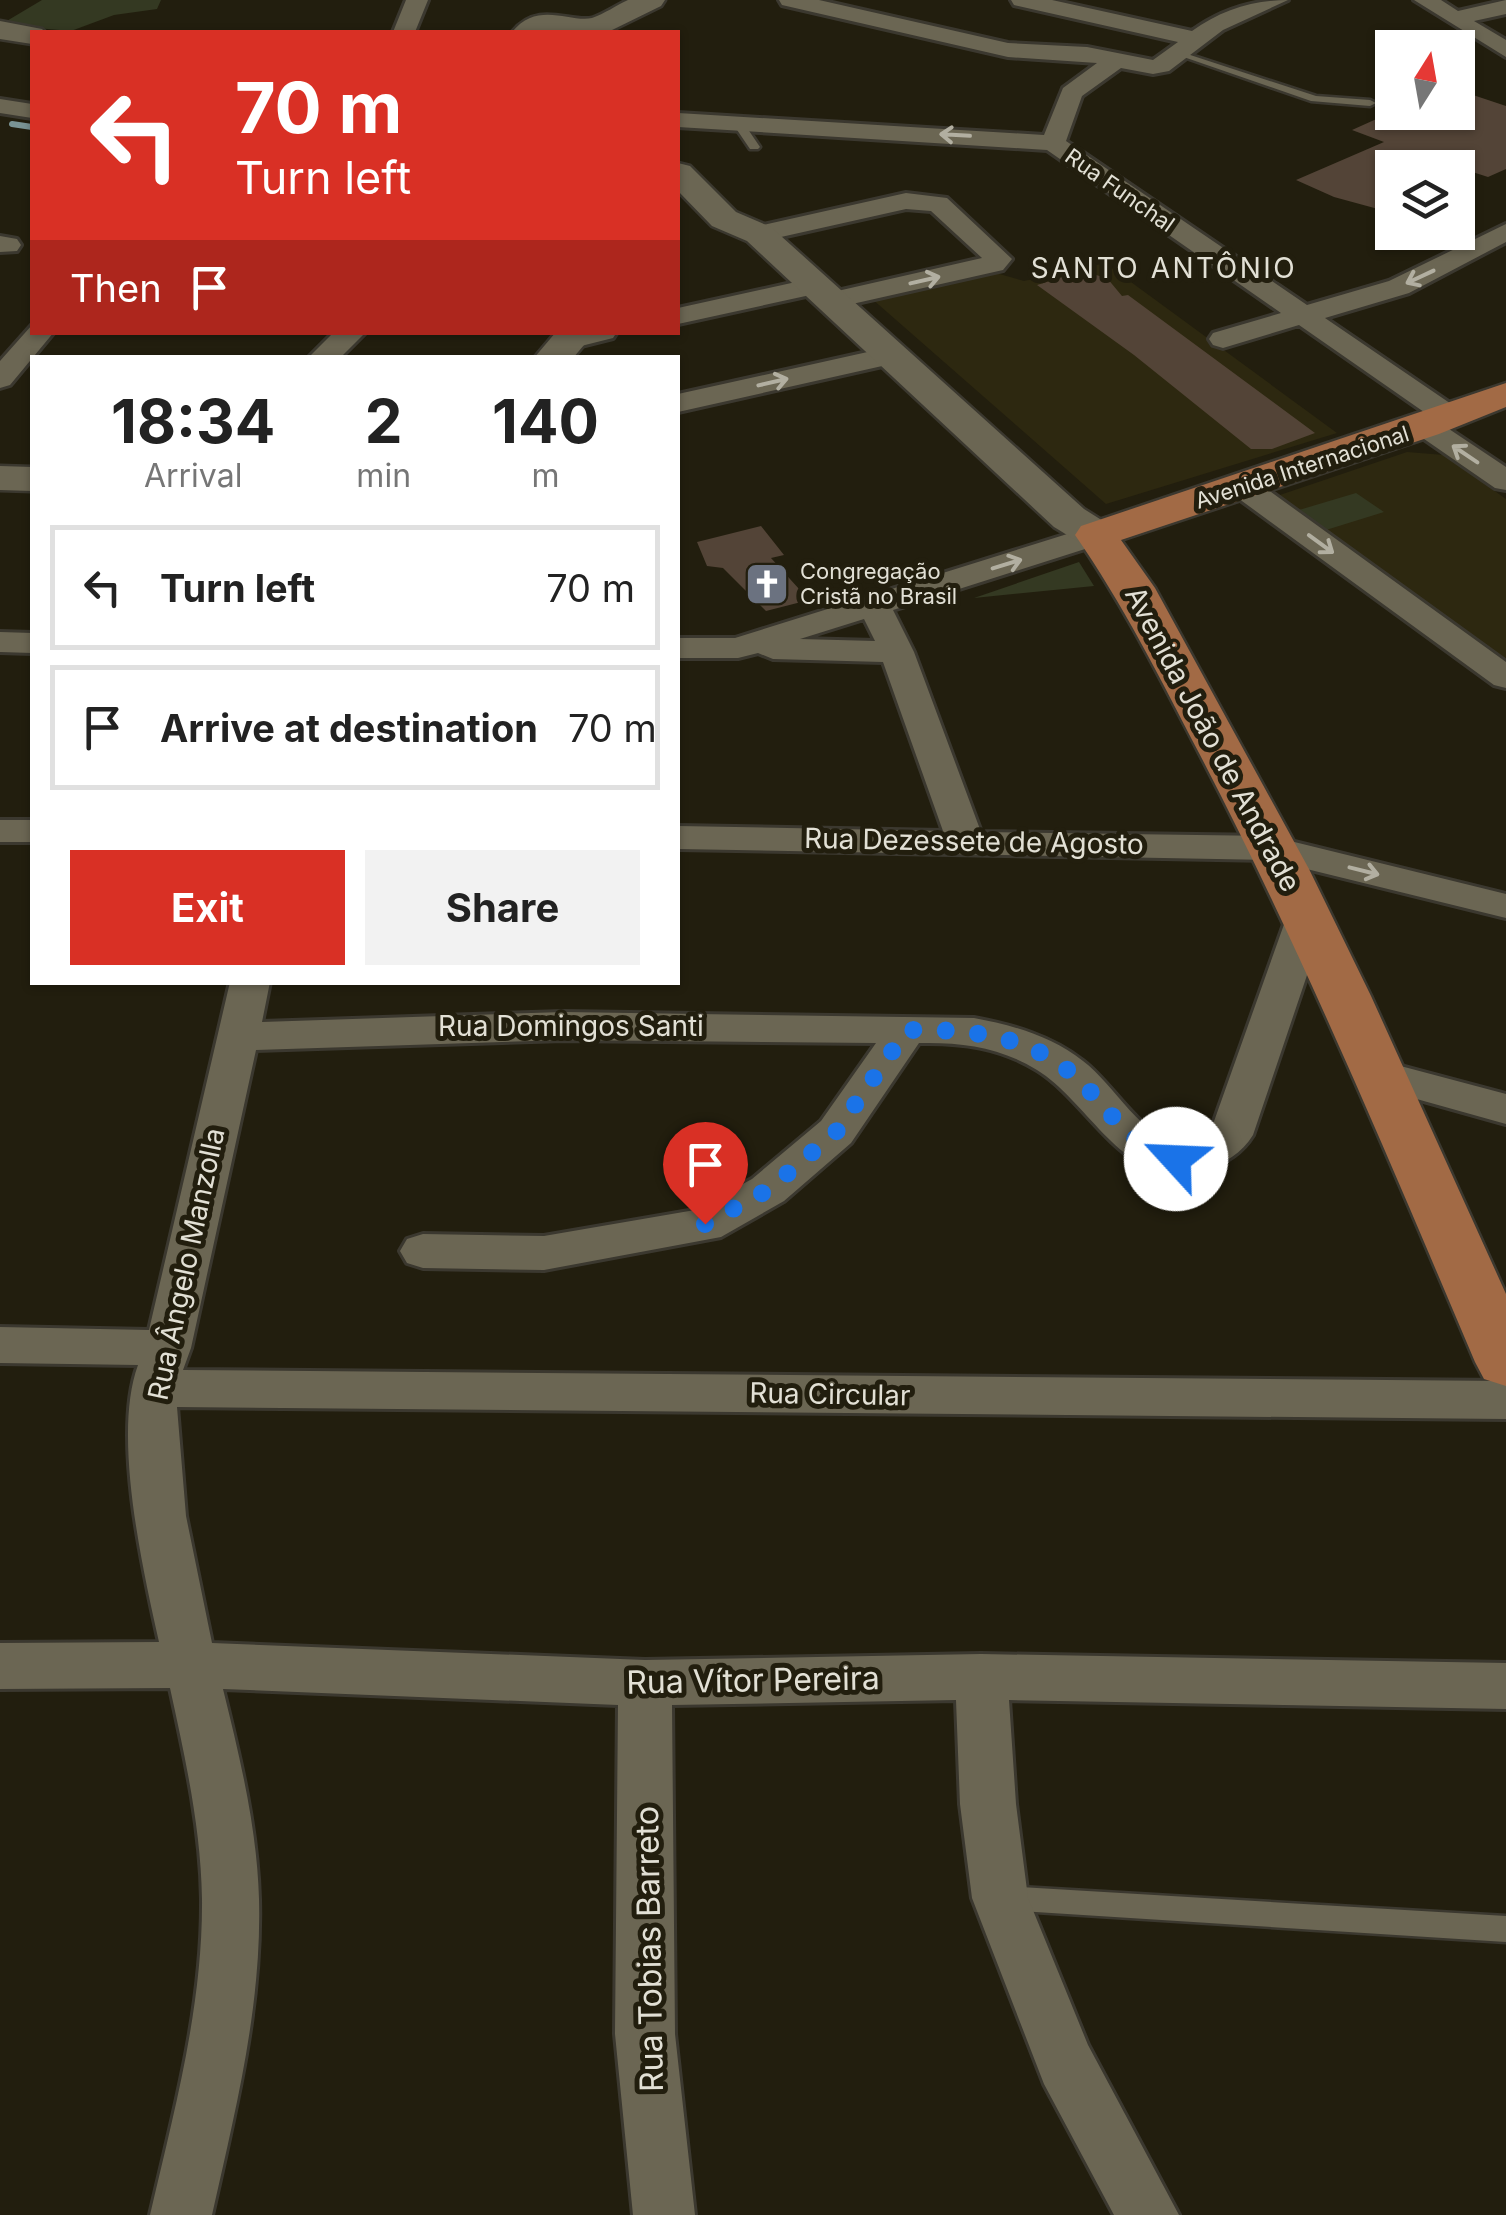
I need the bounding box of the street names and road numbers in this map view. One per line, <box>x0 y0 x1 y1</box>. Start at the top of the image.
street label: Rua Funchal <box>1060 143 1180 237</box>
street label: Avenida Internacional <box>1192 420 1412 514</box>
street label: Avenida João de Andrade <box>1118 581 1308 897</box>
street label: Rua Dezessete de Agosto <box>804 821 1144 861</box>
street label: Rua Domingos Santi <box>438 1009 704 1043</box>
street label: Rua Ângelo Manzolla <box>141 1125 231 1403</box>
street label: Rua Circular <box>749 1376 911 1412</box>
street label: Rua Vítor Pereira <box>626 1658 880 1702</box>
street label: Rua Tobias Barreto <box>627 1806 671 2092</box>

